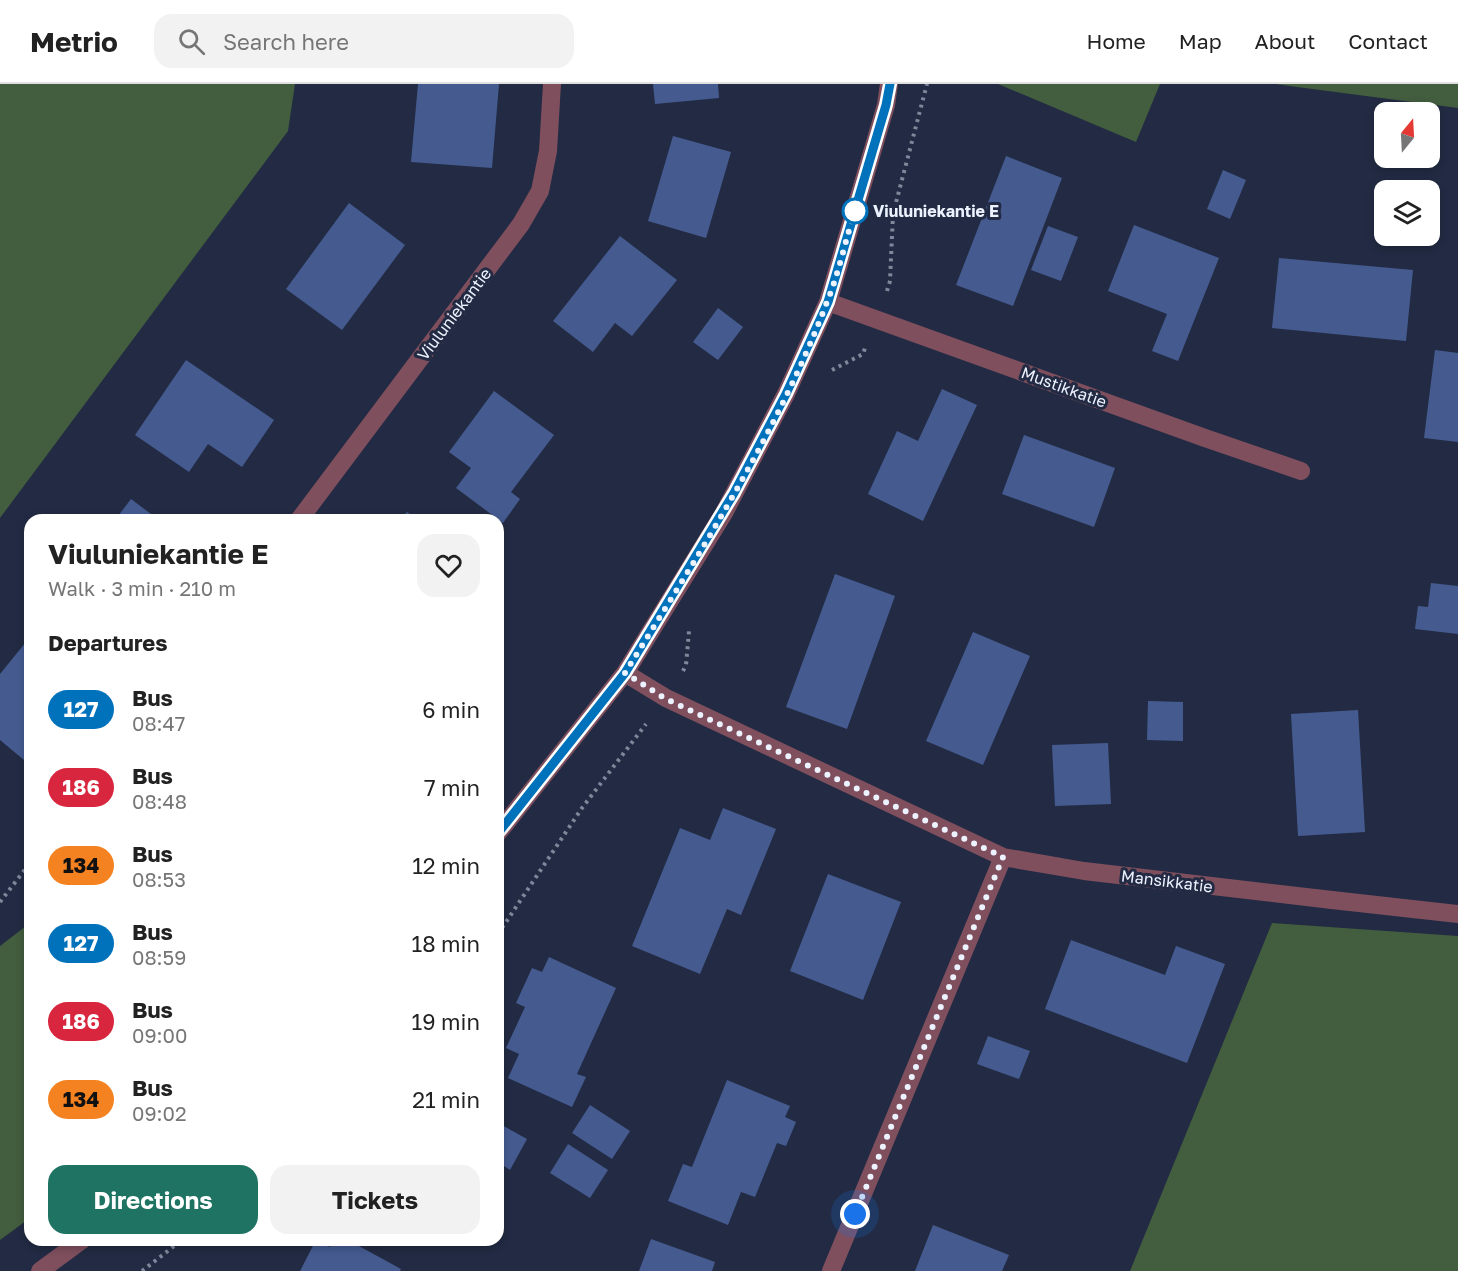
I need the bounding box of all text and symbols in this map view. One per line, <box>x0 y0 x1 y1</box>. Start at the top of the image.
search box <box>154 14 574 68</box>
text: Metrio <box>30 25 118 58</box>
icon: search <box>175 25 208 58</box>
text: Search here <box>223 28 349 55</box>
text: Home <box>1086 28 1146 54</box>
text: Map <box>1179 28 1222 54</box>
text: About <box>1255 28 1315 54</box>
text: Contact <box>1348 28 1428 54</box>
north arrow <box>1374 102 1440 168</box>
map controls <box>1374 102 1440 246</box>
button: layers <box>1374 180 1440 246</box>
marker: Viuluniekantie E <box>842 198 868 224</box>
place label: Viuluniekantie E <box>873 201 999 221</box>
street label: Viuluniekantie <box>413 264 495 364</box>
street label: Mustikkatie <box>1019 362 1109 412</box>
button: heart <box>417 534 480 597</box>
text: Viuluniekantie E <box>48 537 268 570</box>
text: Walk · 3 min · 210 m <box>48 576 236 600</box>
text: Departures <box>48 629 167 656</box>
text: Bus <box>132 684 173 711</box>
text: 127 <box>63 696 99 722</box>
text: 6 min <box>422 696 480 723</box>
text: 08:47 <box>132 711 185 735</box>
text: Bus <box>132 762 173 789</box>
text: 186 <box>62 774 100 800</box>
text: 7 min <box>424 774 480 801</box>
text: 08:48 <box>132 789 187 813</box>
text: Bus <box>132 840 173 867</box>
text: 134 <box>63 852 99 878</box>
text: 12 min <box>412 852 480 879</box>
street label: Mansikkatie <box>1120 865 1214 897</box>
text: 08:53 <box>132 867 186 891</box>
text: Bus <box>132 918 173 945</box>
text: 127 <box>63 930 99 956</box>
text: 18 min <box>412 930 480 957</box>
text: 08:59 <box>132 945 186 969</box>
text: Bus <box>132 996 173 1023</box>
text: 186 <box>62 1008 100 1034</box>
text: 19 min <box>412 1008 480 1035</box>
text: 09:00 <box>132 1023 187 1047</box>
text: Bus <box>132 1074 173 1101</box>
text: 134 <box>63 1086 99 1112</box>
text: 21 min <box>412 1086 480 1113</box>
text: 09:02 <box>132 1101 187 1125</box>
button: Directions <box>48 1165 258 1234</box>
button: Tickets <box>270 1165 480 1234</box>
your location <box>840 1199 870 1229</box>

